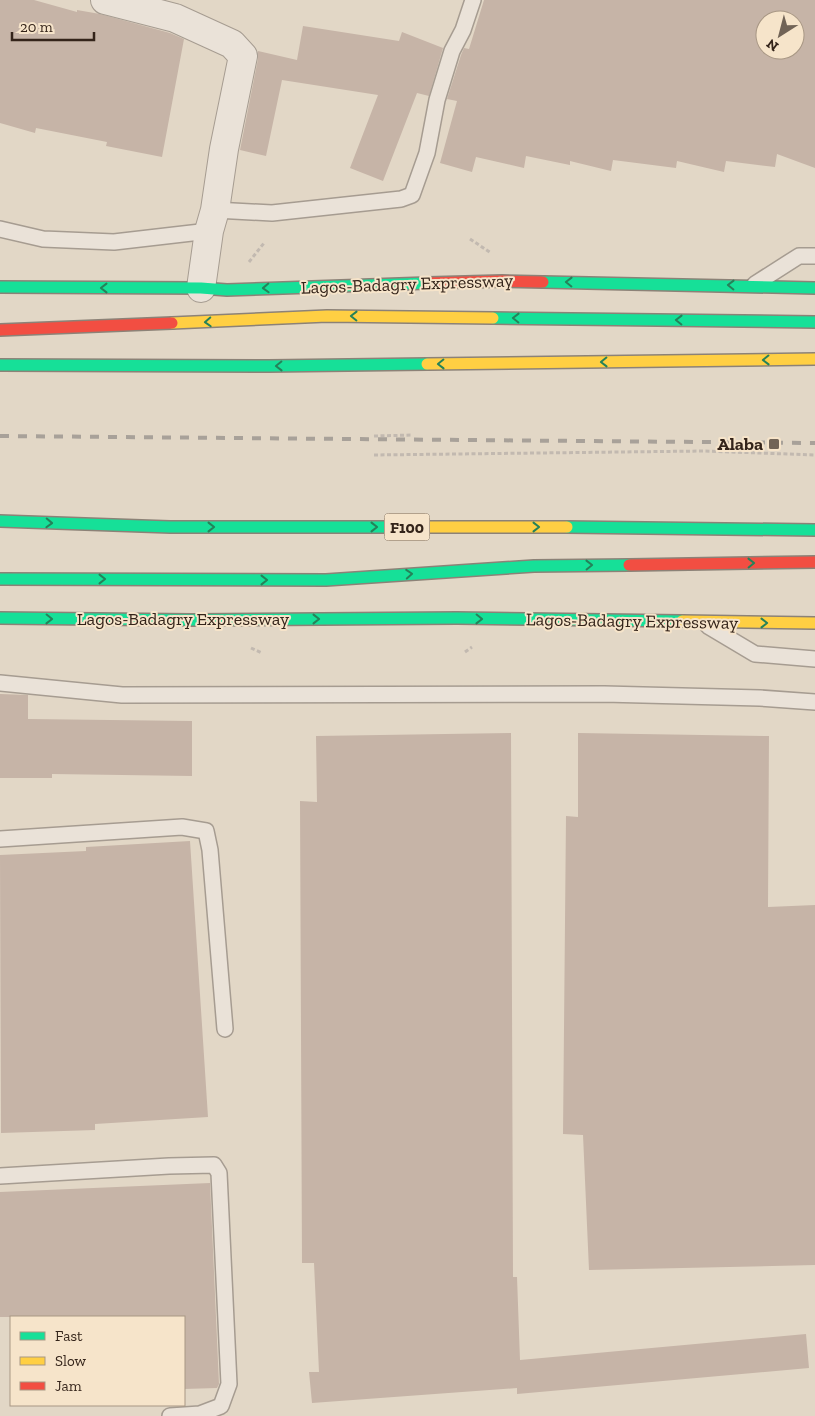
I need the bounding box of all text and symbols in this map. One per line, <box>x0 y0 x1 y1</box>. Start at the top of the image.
scale bar <box>12 10 95 42</box>
north arrow <box>755 10 805 60</box>
text: 20 m <box>20 18 53 36</box>
text: N <box>763 35 782 55</box>
street label: Lagos-Badagry Expressway <box>300 269 514 299</box>
one-way arrow <box>565 277 572 287</box>
one-way arrow <box>727 280 735 291</box>
one-way arrow <box>100 283 108 293</box>
one-way arrow <box>262 283 270 293</box>
one-way arrow <box>350 311 358 321</box>
one-way arrow <box>512 313 520 323</box>
one-way arrow <box>675 315 682 325</box>
one-way arrow <box>204 316 212 327</box>
one-way arrow <box>762 355 770 365</box>
one-way arrow <box>600 357 608 367</box>
one-way arrow <box>437 359 445 369</box>
one-way arrow <box>275 361 282 371</box>
place label: Alaba <box>717 433 763 455</box>
marker: Alaba <box>767 437 781 451</box>
road number: F100 <box>384 514 430 540</box>
one-way arrow <box>45 517 53 528</box>
one-way arrow <box>208 522 215 532</box>
one-way arrow <box>370 522 378 532</box>
one-way arrow <box>532 522 540 532</box>
one-way arrow <box>748 558 756 568</box>
one-way arrow <box>586 560 593 570</box>
one-way arrow <box>405 569 413 580</box>
one-way arrow <box>98 574 106 584</box>
one-way arrow <box>260 575 268 585</box>
street label: Lagos-Badagry Expressway <box>77 608 290 630</box>
street label: Lagos-Badagry Expressway <box>526 608 739 634</box>
one-way arrow <box>45 614 53 624</box>
one-way arrow <box>312 614 320 624</box>
one-way arrow <box>475 614 483 624</box>
one-way arrow <box>760 618 768 628</box>
legend <box>10 1316 185 1406</box>
text: Fast <box>55 1327 83 1345</box>
text: Slow <box>55 1352 87 1370</box>
text: Jam <box>55 1377 82 1395</box>

